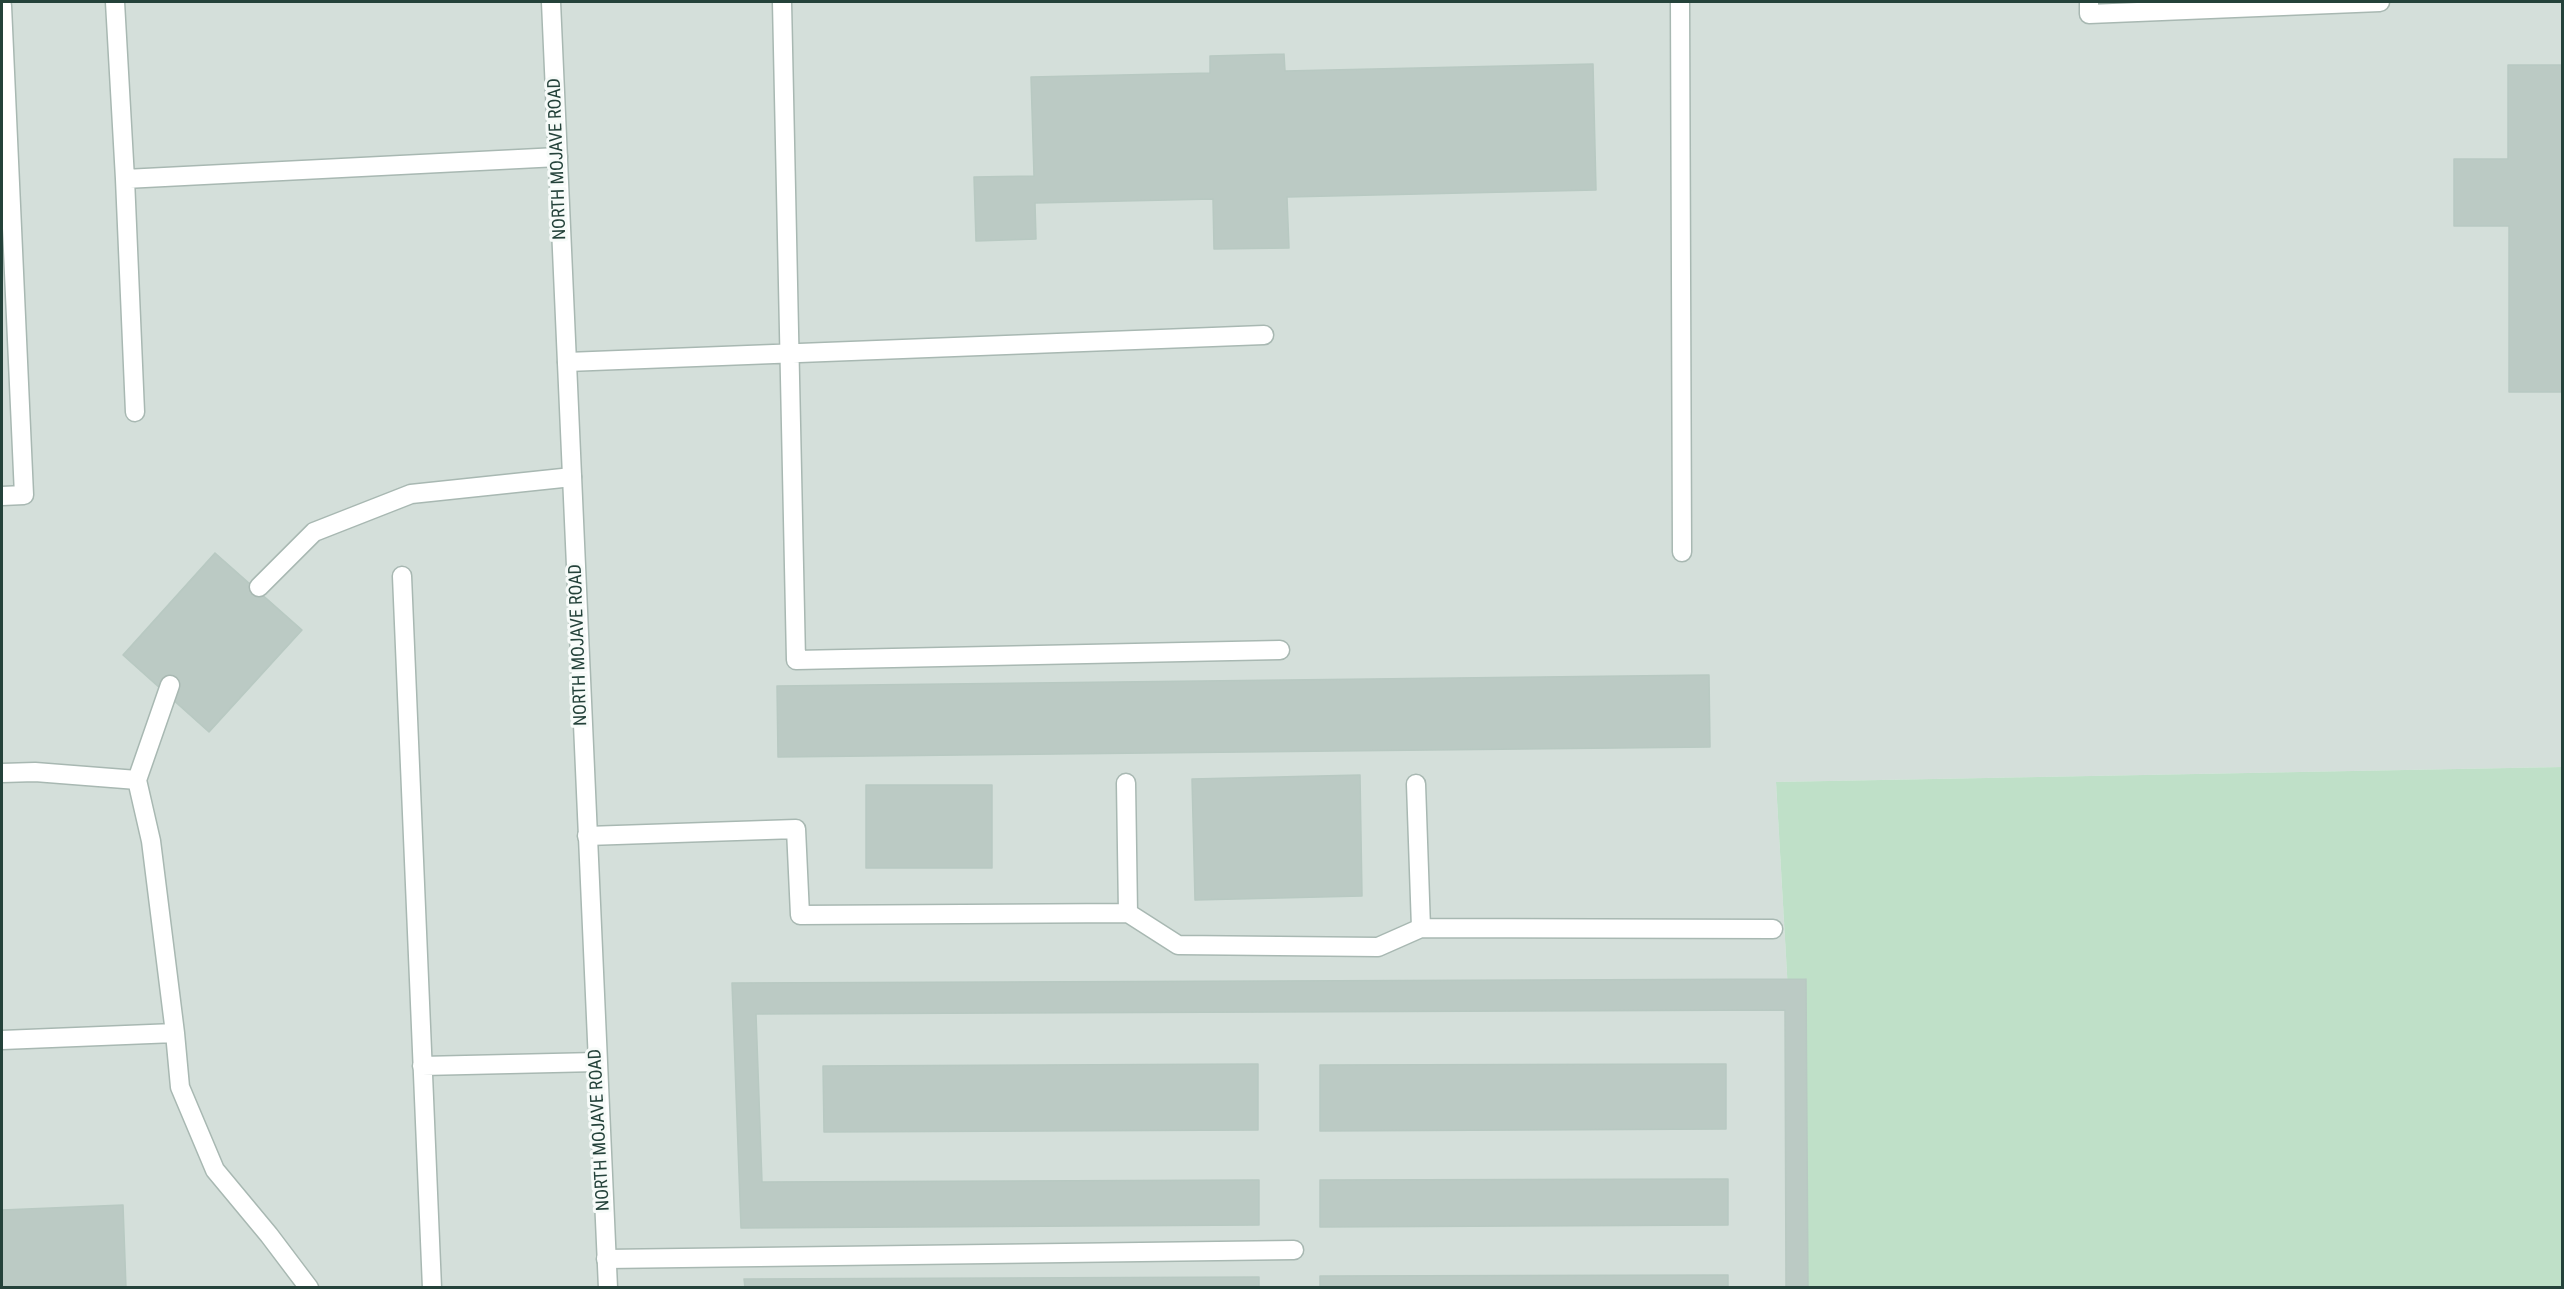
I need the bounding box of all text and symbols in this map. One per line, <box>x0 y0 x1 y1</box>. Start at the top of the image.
street label: NORTH MOJAVE ROAD <box>544 78 572 240</box>
street label: NORTH MOJAVE ROAD <box>565 564 593 726</box>
street label: NORTH MOJAVE ROAD <box>585 1049 615 1211</box>

